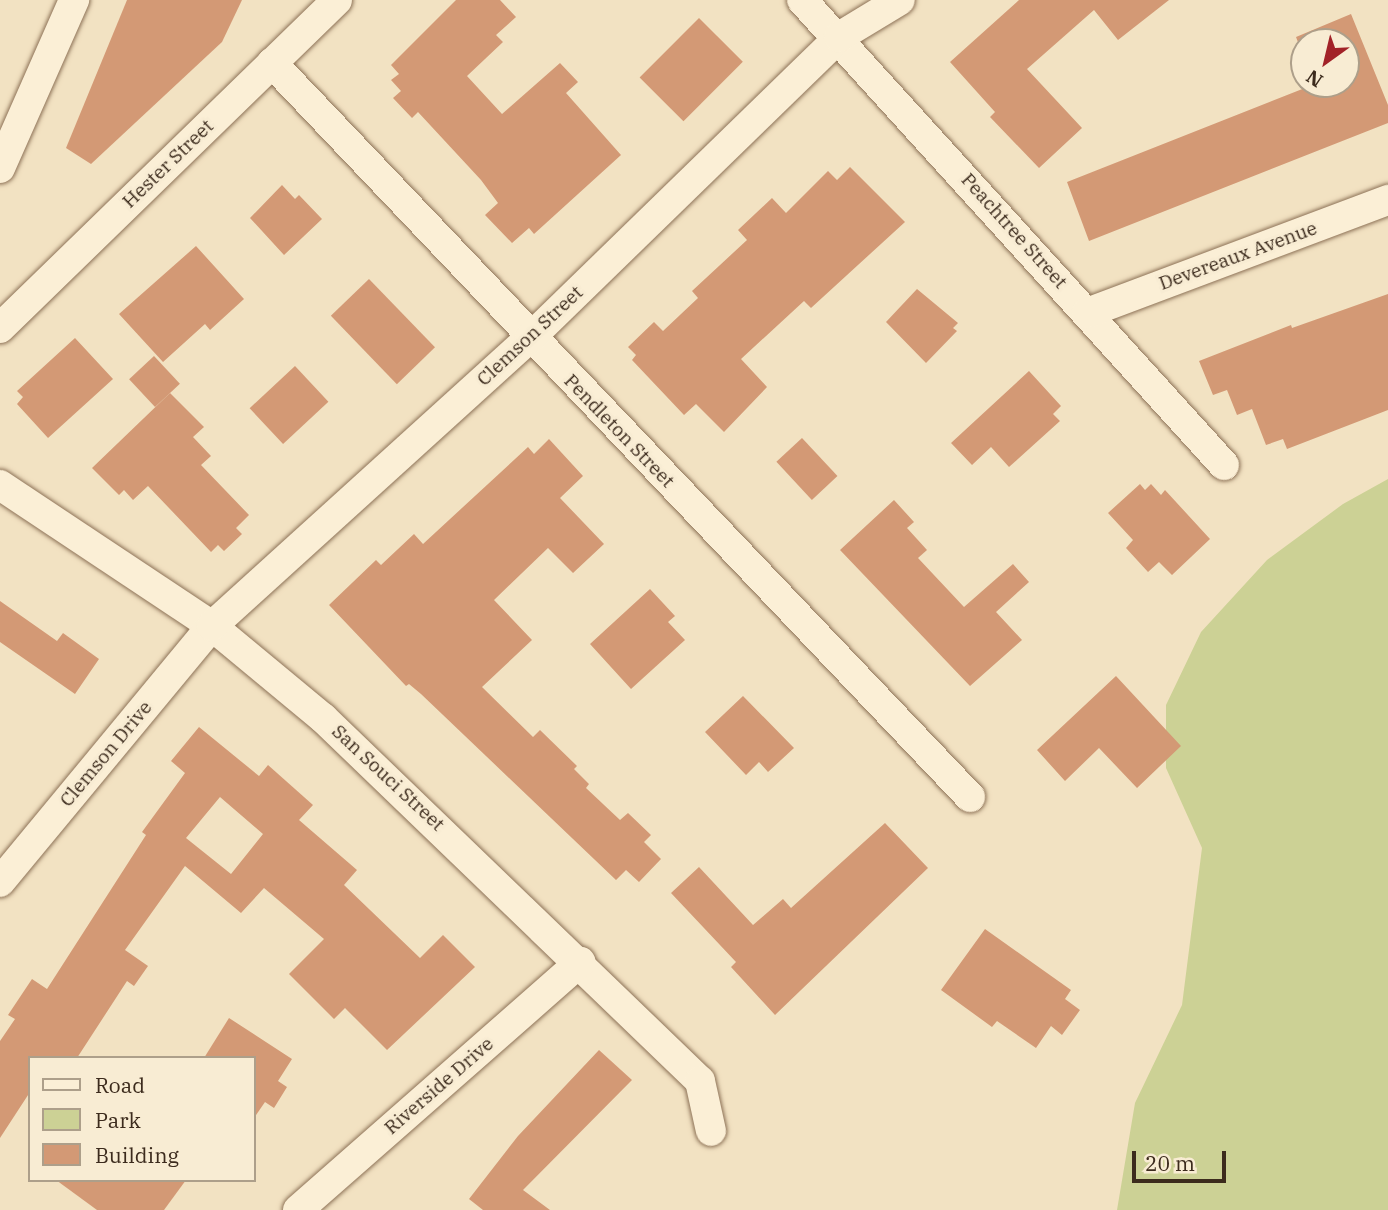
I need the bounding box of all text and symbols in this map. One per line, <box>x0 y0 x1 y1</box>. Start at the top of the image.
north arrow <box>1290 28 1360 98</box>
text: N <box>1301 65 1327 93</box>
street label: Hester Street <box>118 115 218 213</box>
street label: Peachtree Street <box>956 169 1072 293</box>
street label: Devereaux Avenue <box>1156 217 1320 295</box>
street label: Clemson Street <box>472 281 588 391</box>
street label: Pendleton Street <box>559 370 679 492</box>
street label: Clemson Drive <box>55 697 157 811</box>
street label: San Souci Street <box>327 720 449 836</box>
street label: Riverside Drive <box>380 1033 498 1139</box>
legend <box>28 1056 256 1182</box>
text: Road <box>95 1071 145 1099</box>
text: Park <box>95 1106 141 1134</box>
scale bar <box>1136 1136 1230 1180</box>
text: Building <box>95 1141 179 1169</box>
text: 20 m <box>1145 1149 1195 1177</box>

